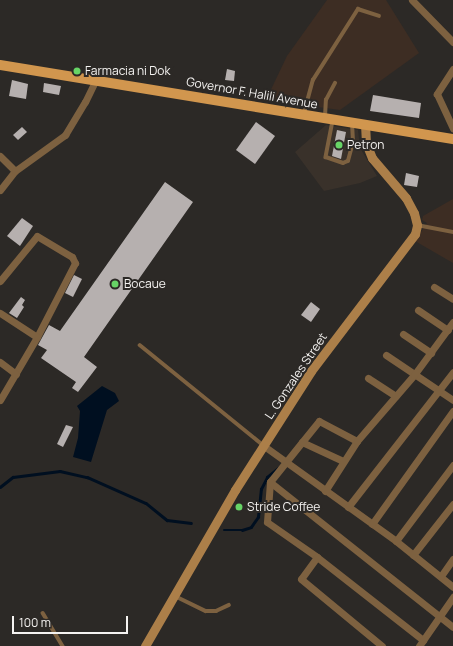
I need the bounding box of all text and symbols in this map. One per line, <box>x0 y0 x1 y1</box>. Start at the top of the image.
place label: Farmacia ni Dok <box>85 64 170 78</box>
marker: Farmacia ni Dok <box>72 66 82 76</box>
street label: Governor F. Halili Avenue <box>185 74 319 112</box>
place label: Petron <box>347 138 384 152</box>
marker: Petron <box>334 140 344 150</box>
place label: Bocaue <box>124 277 166 291</box>
marker: Bocaue <box>109 278 121 290</box>
street label: L. Gonzales Street <box>262 330 330 422</box>
place label: Stride Coffee <box>247 500 320 514</box>
marker: Stride Coffee <box>234 502 244 512</box>
scale bar <box>14 608 130 634</box>
text: 100 m <box>19 614 51 631</box>

